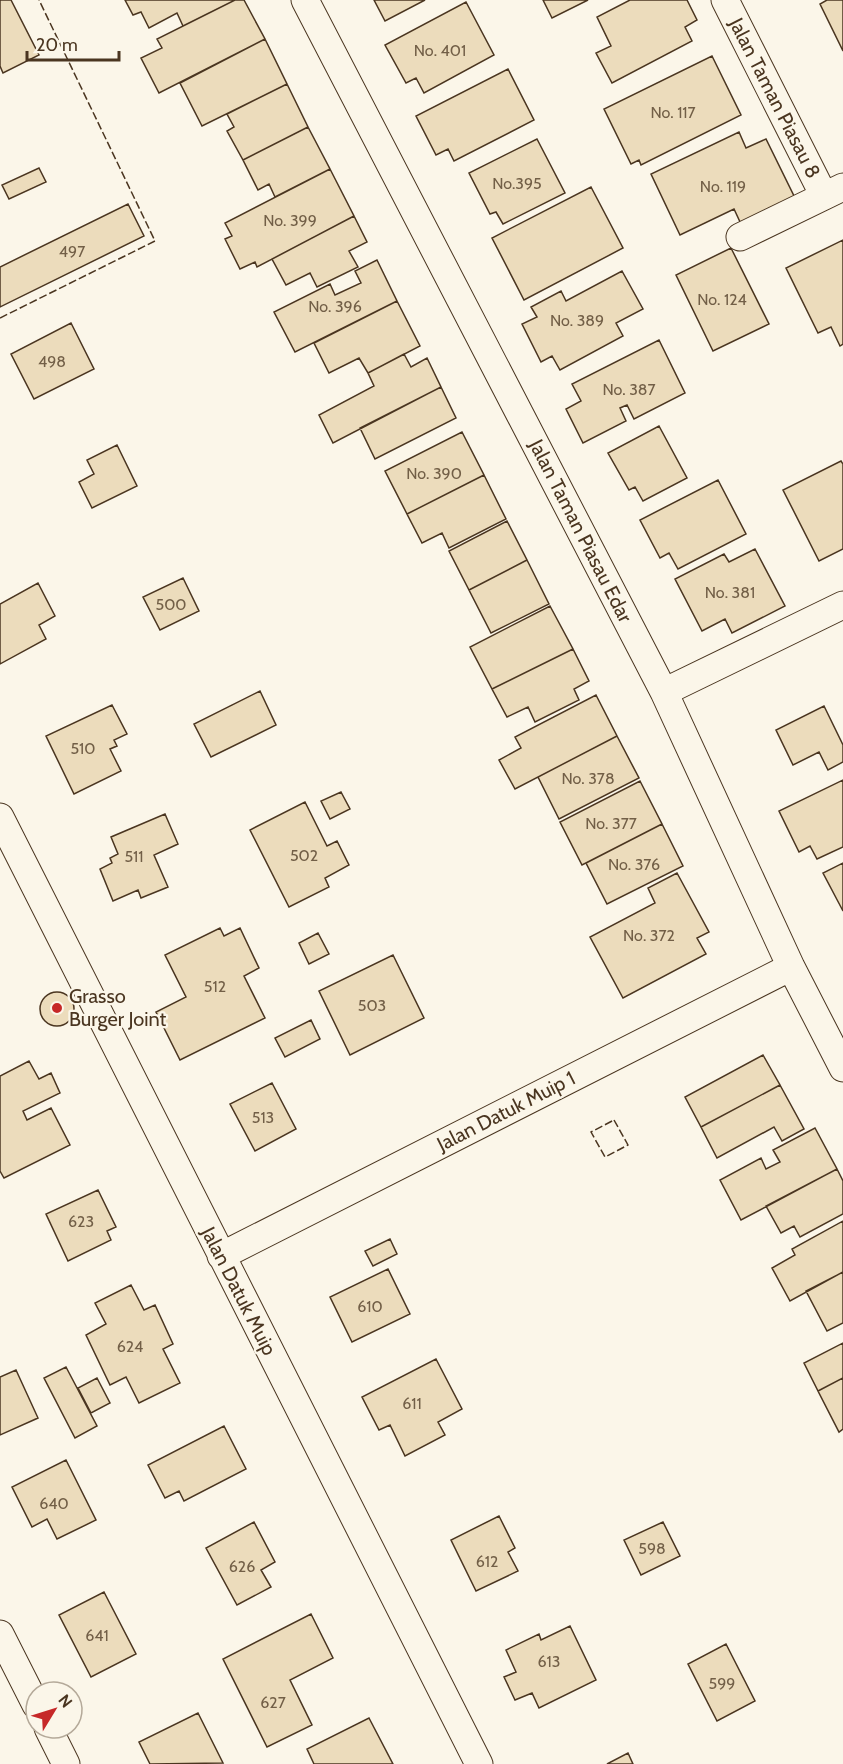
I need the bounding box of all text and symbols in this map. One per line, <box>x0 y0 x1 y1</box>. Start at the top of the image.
street label: Jalan Taman Piasau 8 <box>724 13 826 182</box>
scale bar <box>27 24 118 62</box>
text: 20 m <box>36 34 78 56</box>
house number: No. 401 <box>414 41 466 60</box>
house number: No. 117 <box>650 103 696 122</box>
house number: No.395 <box>492 174 542 193</box>
house number: No. 119 <box>700 177 746 196</box>
house number: No. 399 <box>263 211 317 230</box>
house number: 497 <box>59 242 85 261</box>
house number: No. 124 <box>697 290 747 309</box>
house number: No. 396 <box>308 297 362 316</box>
house number: No. 389 <box>550 311 604 330</box>
house number: 498 <box>38 352 66 371</box>
house number: No. 387 <box>602 380 656 399</box>
street label: Jalan Taman Piasau Edar <box>524 435 638 627</box>
house number: No. 390 <box>406 464 462 483</box>
house number: No. 381 <box>705 583 755 602</box>
house number: 500 <box>156 595 187 614</box>
house number: 510 <box>70 739 96 758</box>
house number: No. 378 <box>561 769 615 788</box>
house number: No. 377 <box>585 814 637 833</box>
house number: 502 <box>290 846 318 865</box>
house number: 511 <box>124 847 144 866</box>
house number: No. 376 <box>608 855 660 874</box>
house number: No. 372 <box>623 926 675 945</box>
house number: 512 <box>204 977 226 996</box>
place label: Grasso Burger Joint <box>69 984 167 1031</box>
house number: 503 <box>358 996 386 1015</box>
marker: Grasso Burger Joint <box>50 1001 64 1015</box>
street label: Jalan Datuk Muip 1 <box>432 1066 579 1157</box>
house number: 513 <box>252 1108 274 1127</box>
house number: 623 <box>68 1212 94 1231</box>
street label: Jalan Datuk Muip <box>196 1222 282 1359</box>
house number: 610 <box>357 1297 383 1316</box>
house number: 624 <box>117 1337 143 1356</box>
house number: 611 <box>402 1394 422 1413</box>
house number: 640 <box>39 1494 69 1513</box>
house number: 598 <box>638 1539 666 1558</box>
house number: 612 <box>476 1552 498 1571</box>
house number: 626 <box>229 1557 255 1576</box>
house number: 641 <box>85 1626 109 1645</box>
house number: 613 <box>538 1652 560 1671</box>
house number: 599 <box>709 1674 735 1693</box>
north arrow <box>24 1680 84 1740</box>
text: N <box>54 1691 76 1711</box>
house number: 627 <box>260 1693 286 1712</box>

